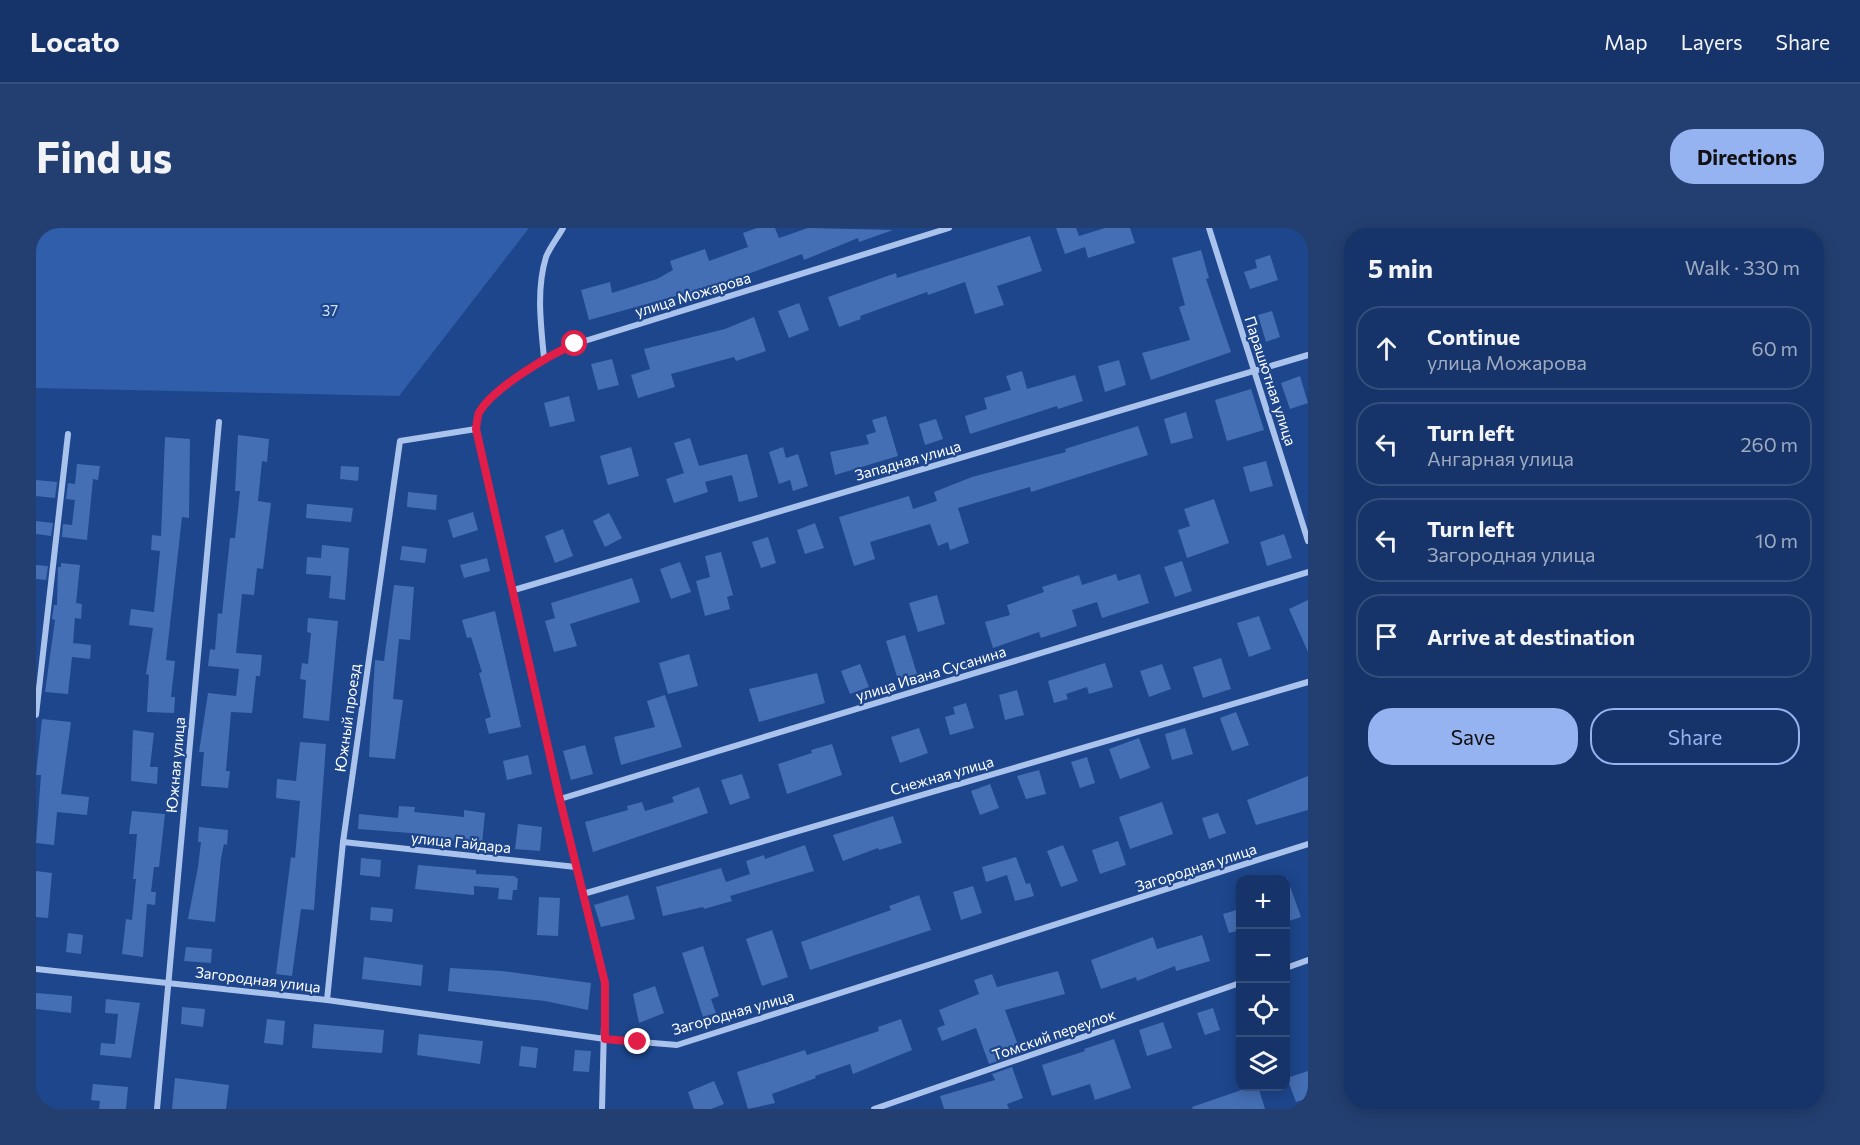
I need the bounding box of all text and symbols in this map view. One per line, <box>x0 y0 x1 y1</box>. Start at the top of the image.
text: Locato <box>30 24 120 58</box>
text: Map <box>1604 29 1648 54</box>
text: Layers <box>1681 29 1743 54</box>
text: Share <box>1776 29 1830 54</box>
button: Directions <box>1670 129 1824 184</box>
text: Find us <box>36 130 172 182</box>
text: 5 min <box>1368 252 1433 283</box>
text: Walk · 330 m <box>1685 255 1800 279</box>
street label: улица Можарова <box>633 268 753 320</box>
park label: 37 <box>322 301 338 319</box>
street label: Парашютная улица <box>1241 314 1300 448</box>
text: Continue <box>1427 323 1520 350</box>
route start <box>561 330 587 356</box>
icon: ahead <box>1370 332 1403 365</box>
text: 60 m <box>1752 336 1798 360</box>
text: улица Можарова <box>1427 350 1587 374</box>
text: Turn left <box>1427 419 1514 446</box>
icon: left <box>1370 428 1403 461</box>
text: 260 m <box>1740 432 1798 456</box>
street label: Западная улица <box>853 436 963 484</box>
text: Ангарная улица <box>1427 446 1574 470</box>
text: Turn left <box>1427 515 1514 542</box>
icon: left <box>1370 524 1403 557</box>
text: 10 m <box>1755 528 1798 552</box>
text: Загородная улица <box>1427 542 1595 566</box>
icon: arrive <box>1370 620 1403 653</box>
text: Arrive at destination <box>1427 623 1635 650</box>
street label: улица Ивана Сусанина <box>853 642 1008 704</box>
street label: Южный проезд <box>330 662 364 773</box>
button: Save <box>1368 708 1578 765</box>
button: Share <box>1590 708 1800 765</box>
street label: Южная улица <box>162 716 188 814</box>
street label: Снежная улица <box>888 752 996 798</box>
street label: улица Гайдара <box>410 828 512 856</box>
street label: Загородная улица <box>1133 839 1259 895</box>
map controls <box>1236 875 1290 1091</box>
button: + <box>1236 875 1290 929</box>
button: − <box>1236 929 1290 983</box>
street label: Загородная улица <box>194 962 322 996</box>
button: locate <box>1236 983 1290 1037</box>
street label: Загородная улица <box>670 986 796 1038</box>
street label: Томский переулок <box>990 1004 1118 1064</box>
route end <box>624 1028 650 1054</box>
button: layers <box>1236 1037 1290 1091</box>

